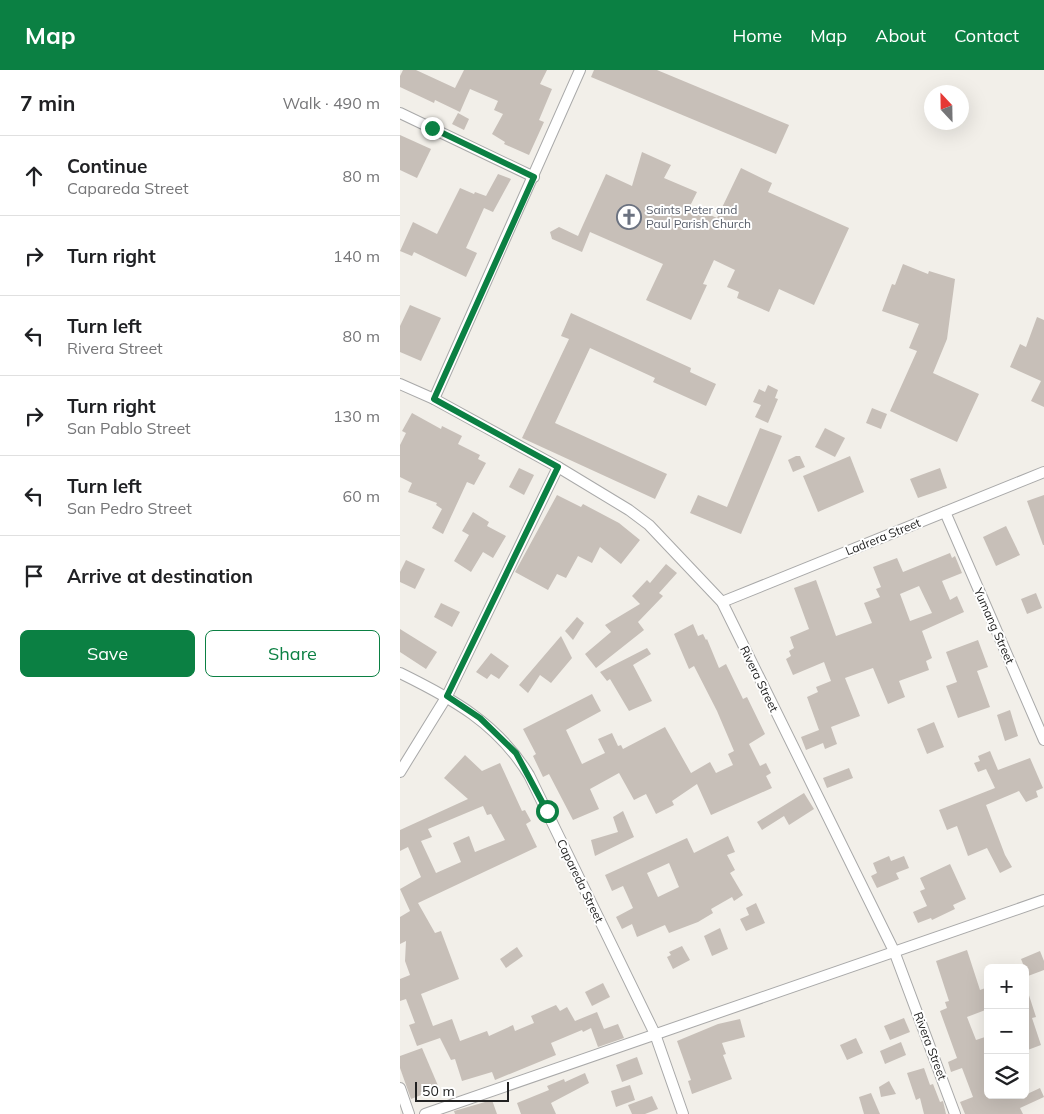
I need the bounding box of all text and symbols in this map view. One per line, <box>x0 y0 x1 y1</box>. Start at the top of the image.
text: Map <box>25 20 76 50</box>
text: Home <box>732 24 782 47</box>
text: Map <box>810 24 847 47</box>
text: About <box>875 24 926 47</box>
text: Contact <box>954 24 1019 47</box>
north arrow <box>924 85 969 130</box>
text: 7 min <box>20 90 75 116</box>
text: Walk · 490 m <box>282 93 380 113</box>
route end <box>421 117 444 140</box>
text: Continue <box>67 154 147 178</box>
icon: ahead <box>20 162 48 190</box>
text: 80 m <box>343 166 380 186</box>
text: Capareda Street <box>67 178 189 198</box>
place label: Saints Peter and Paul Parish Church <box>646 202 751 231</box>
church icon: Saints Peter and Paul Parish Church <box>616 204 642 230</box>
icon: right <box>20 242 48 270</box>
text: Turn right <box>67 244 156 268</box>
text: 140 m <box>333 246 380 266</box>
text: Turn left <box>67 314 142 338</box>
icon: left <box>20 322 48 350</box>
text: 80 m <box>343 326 380 346</box>
text: Rivera Street <box>67 338 163 358</box>
text: Turn right <box>67 394 156 418</box>
icon: right <box>20 402 48 430</box>
text: 130 m <box>333 406 380 426</box>
text: San Pablo Street <box>67 418 191 438</box>
text: Turn left <box>67 474 142 498</box>
icon: left <box>20 482 48 510</box>
text: 60 m <box>343 486 380 506</box>
text: San Pedro Street <box>67 498 192 518</box>
street label: Ladrera Street <box>843 515 923 558</box>
icon: arrive <box>20 562 48 590</box>
text: Arrive at destination <box>67 564 253 588</box>
street label: Yumang Street <box>971 585 1018 666</box>
button: Save <box>20 630 195 677</box>
button: Share <box>205 630 380 677</box>
street label: Rivera Street <box>737 643 782 714</box>
route start <box>536 800 559 823</box>
street label: Capareda Street <box>554 837 607 925</box>
map controls <box>984 964 1029 1099</box>
button: + <box>984 964 1029 1009</box>
button: − <box>984 1009 1029 1054</box>
street label: Rivera Street <box>911 1010 950 1082</box>
button: layers <box>984 1054 1029 1099</box>
scale bar <box>415 1079 509 1102</box>
text: 50 m <box>422 1082 455 1100</box>

